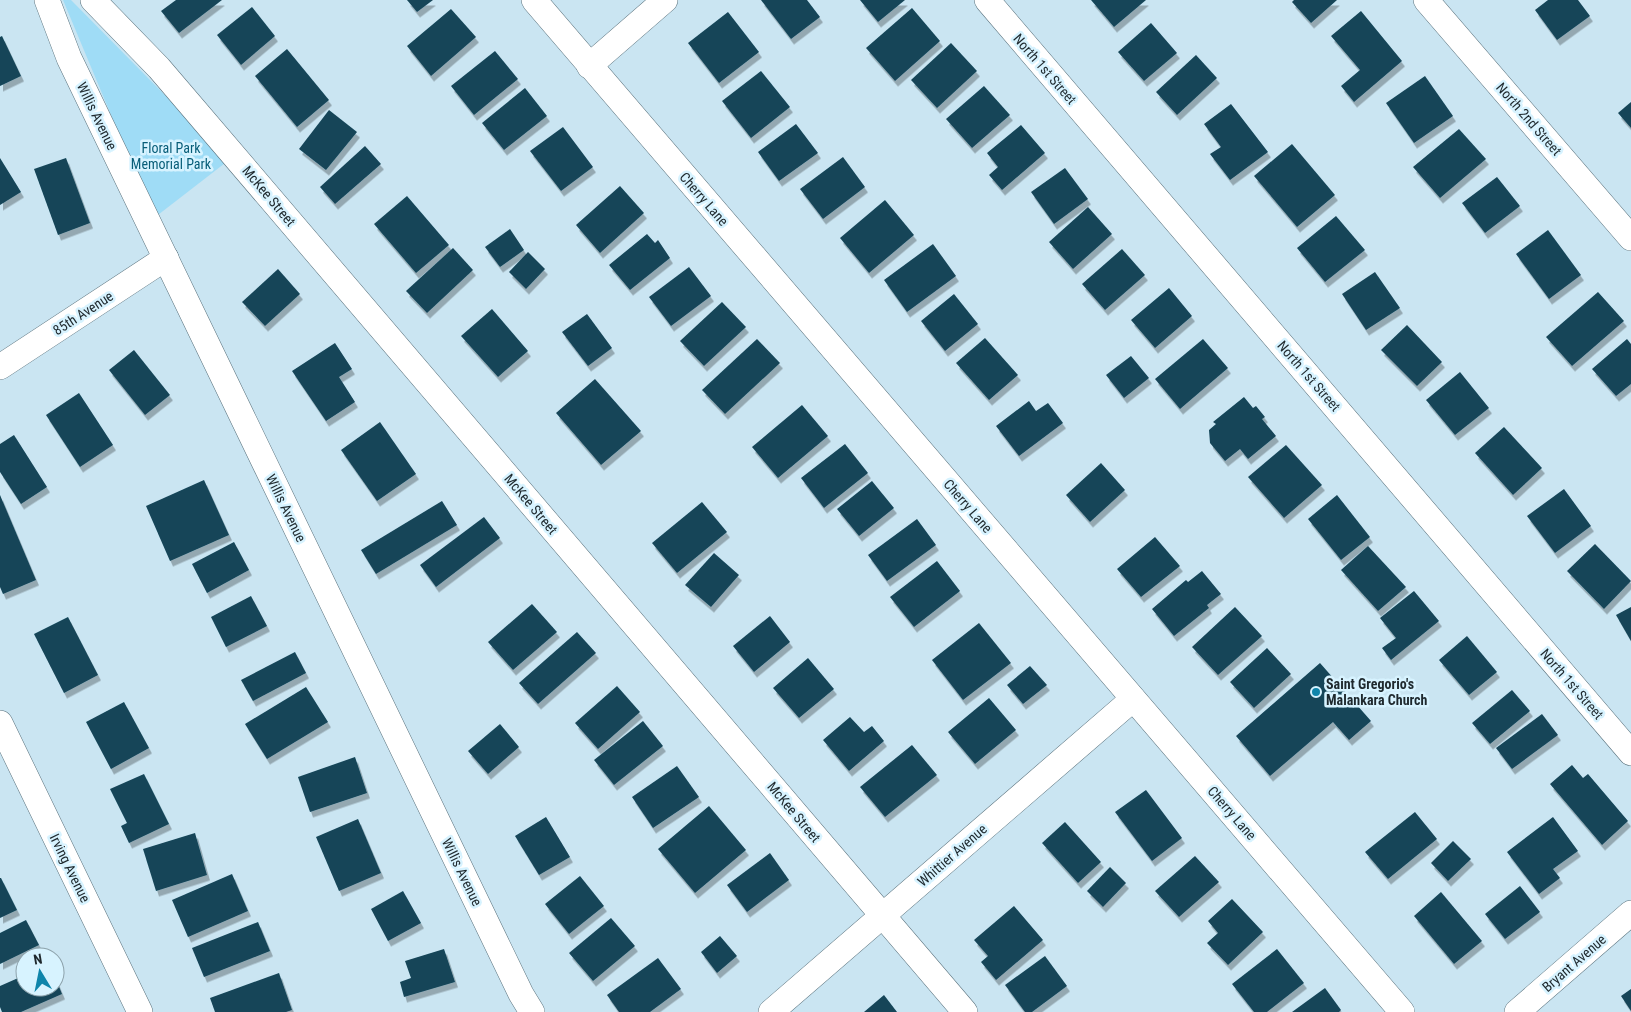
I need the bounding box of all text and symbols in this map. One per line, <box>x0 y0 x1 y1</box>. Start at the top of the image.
street label: North 1st Street <box>1010 31 1080 107</box>
street label: Willis Avenue <box>74 79 120 153</box>
street label: North 2nd Street <box>1493 79 1565 159</box>
park label: Floral Park Memorial Park <box>131 140 212 172</box>
street label: McKee Street <box>239 163 299 229</box>
street label: Cherry Lane <box>676 169 732 229</box>
street label: 85th Avenue <box>50 287 116 338</box>
street label: North 1st Street <box>1274 338 1344 414</box>
street label: Willis Avenue <box>263 471 309 545</box>
street label: McKee Street <box>501 471 561 537</box>
street label: Cherry Lane <box>940 476 996 536</box>
street label: North 1st Street <box>1537 646 1607 722</box>
place label: Saint Gregorio's Malankara Church <box>1326 676 1427 708</box>
marker: Saint Gregorio's Malankara Church <box>1310 686 1322 698</box>
street label: McKee Street <box>764 779 824 845</box>
street label: Cherry Lane <box>1204 783 1260 843</box>
street label: Whittier Avenue <box>914 820 990 889</box>
street label: Irving Avenue <box>47 831 94 905</box>
street label: Willis Avenue <box>439 835 485 909</box>
street label: Bryant Avenue <box>1539 931 1609 995</box>
north arrow <box>15 947 65 997</box>
text: N <box>32 951 43 968</box>

